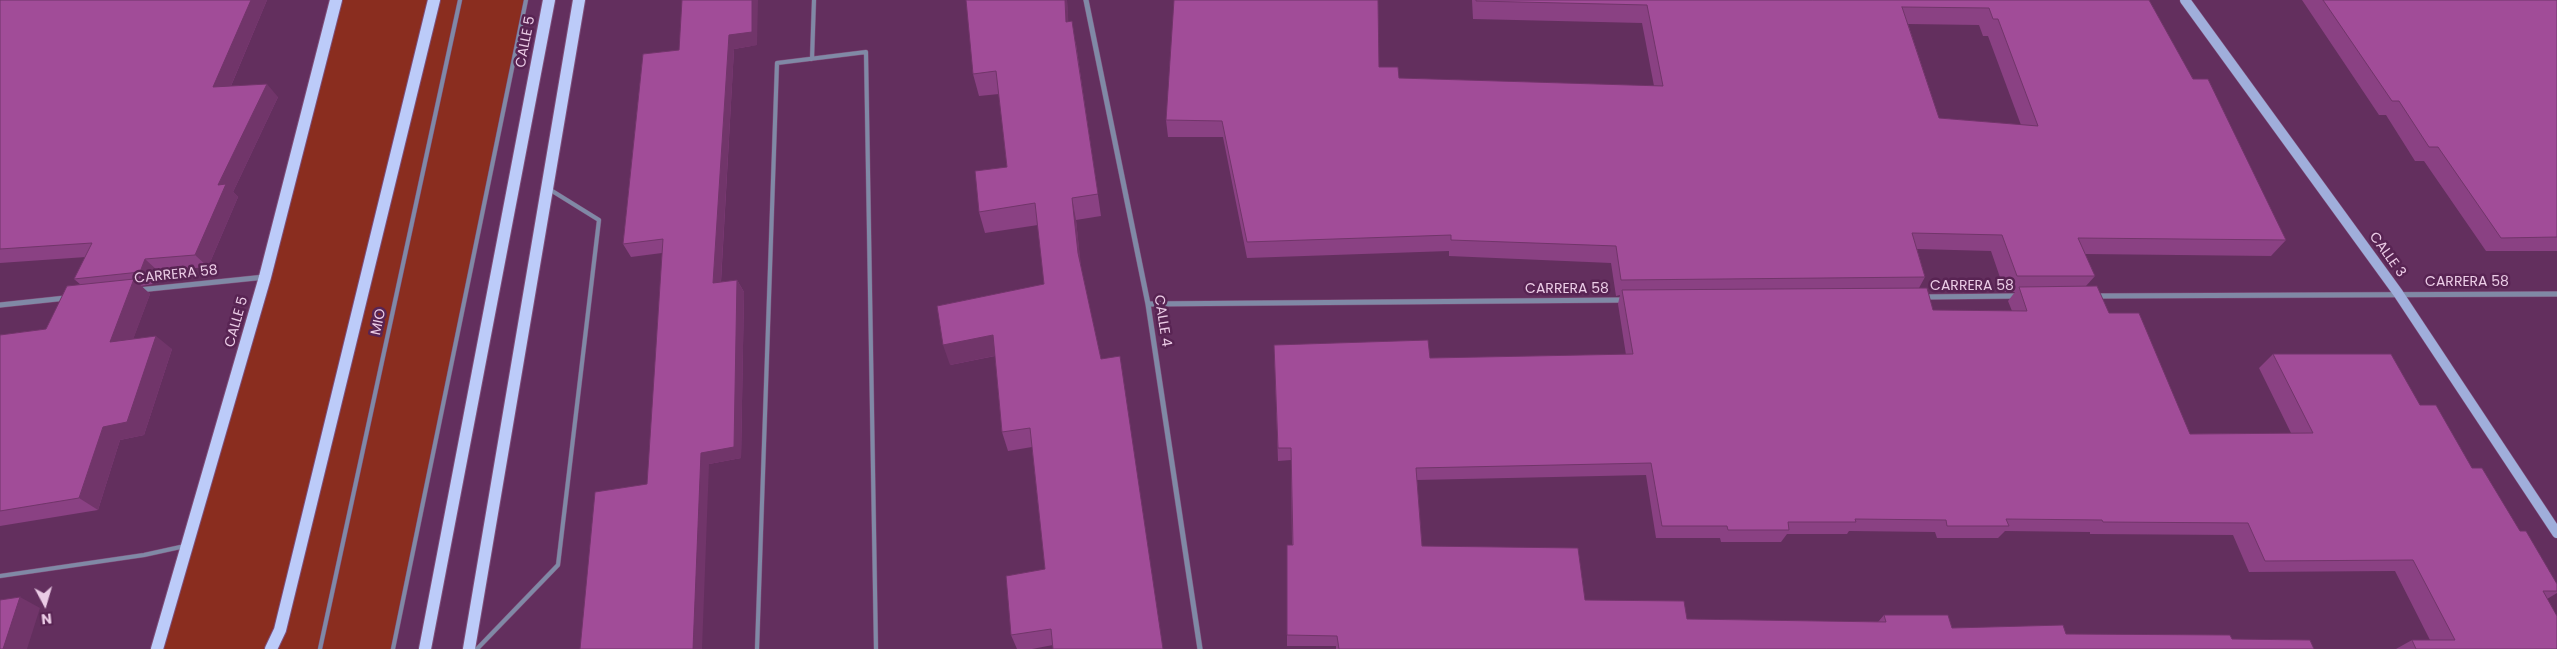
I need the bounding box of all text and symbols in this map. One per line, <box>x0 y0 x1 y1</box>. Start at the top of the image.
street label: CALLE 5 <box>513 15 539 69</box>
street label: CALLE 3 <box>2365 229 2409 281</box>
street label: CARRERA 58 <box>133 262 219 288</box>
street label: CARRERA 58 <box>2425 274 2509 290</box>
street label: CARRERA 58 <box>1930 278 2014 294</box>
street label: CARRERA 58 <box>1525 281 1609 297</box>
street label: CALLE 4 <box>1150 294 1174 348</box>
street label: CALLE 5 <box>222 295 252 349</box>
street label: MIO <box>368 307 390 337</box>
north arrow <box>20 579 70 629</box>
text: N <box>40 608 53 629</box>

